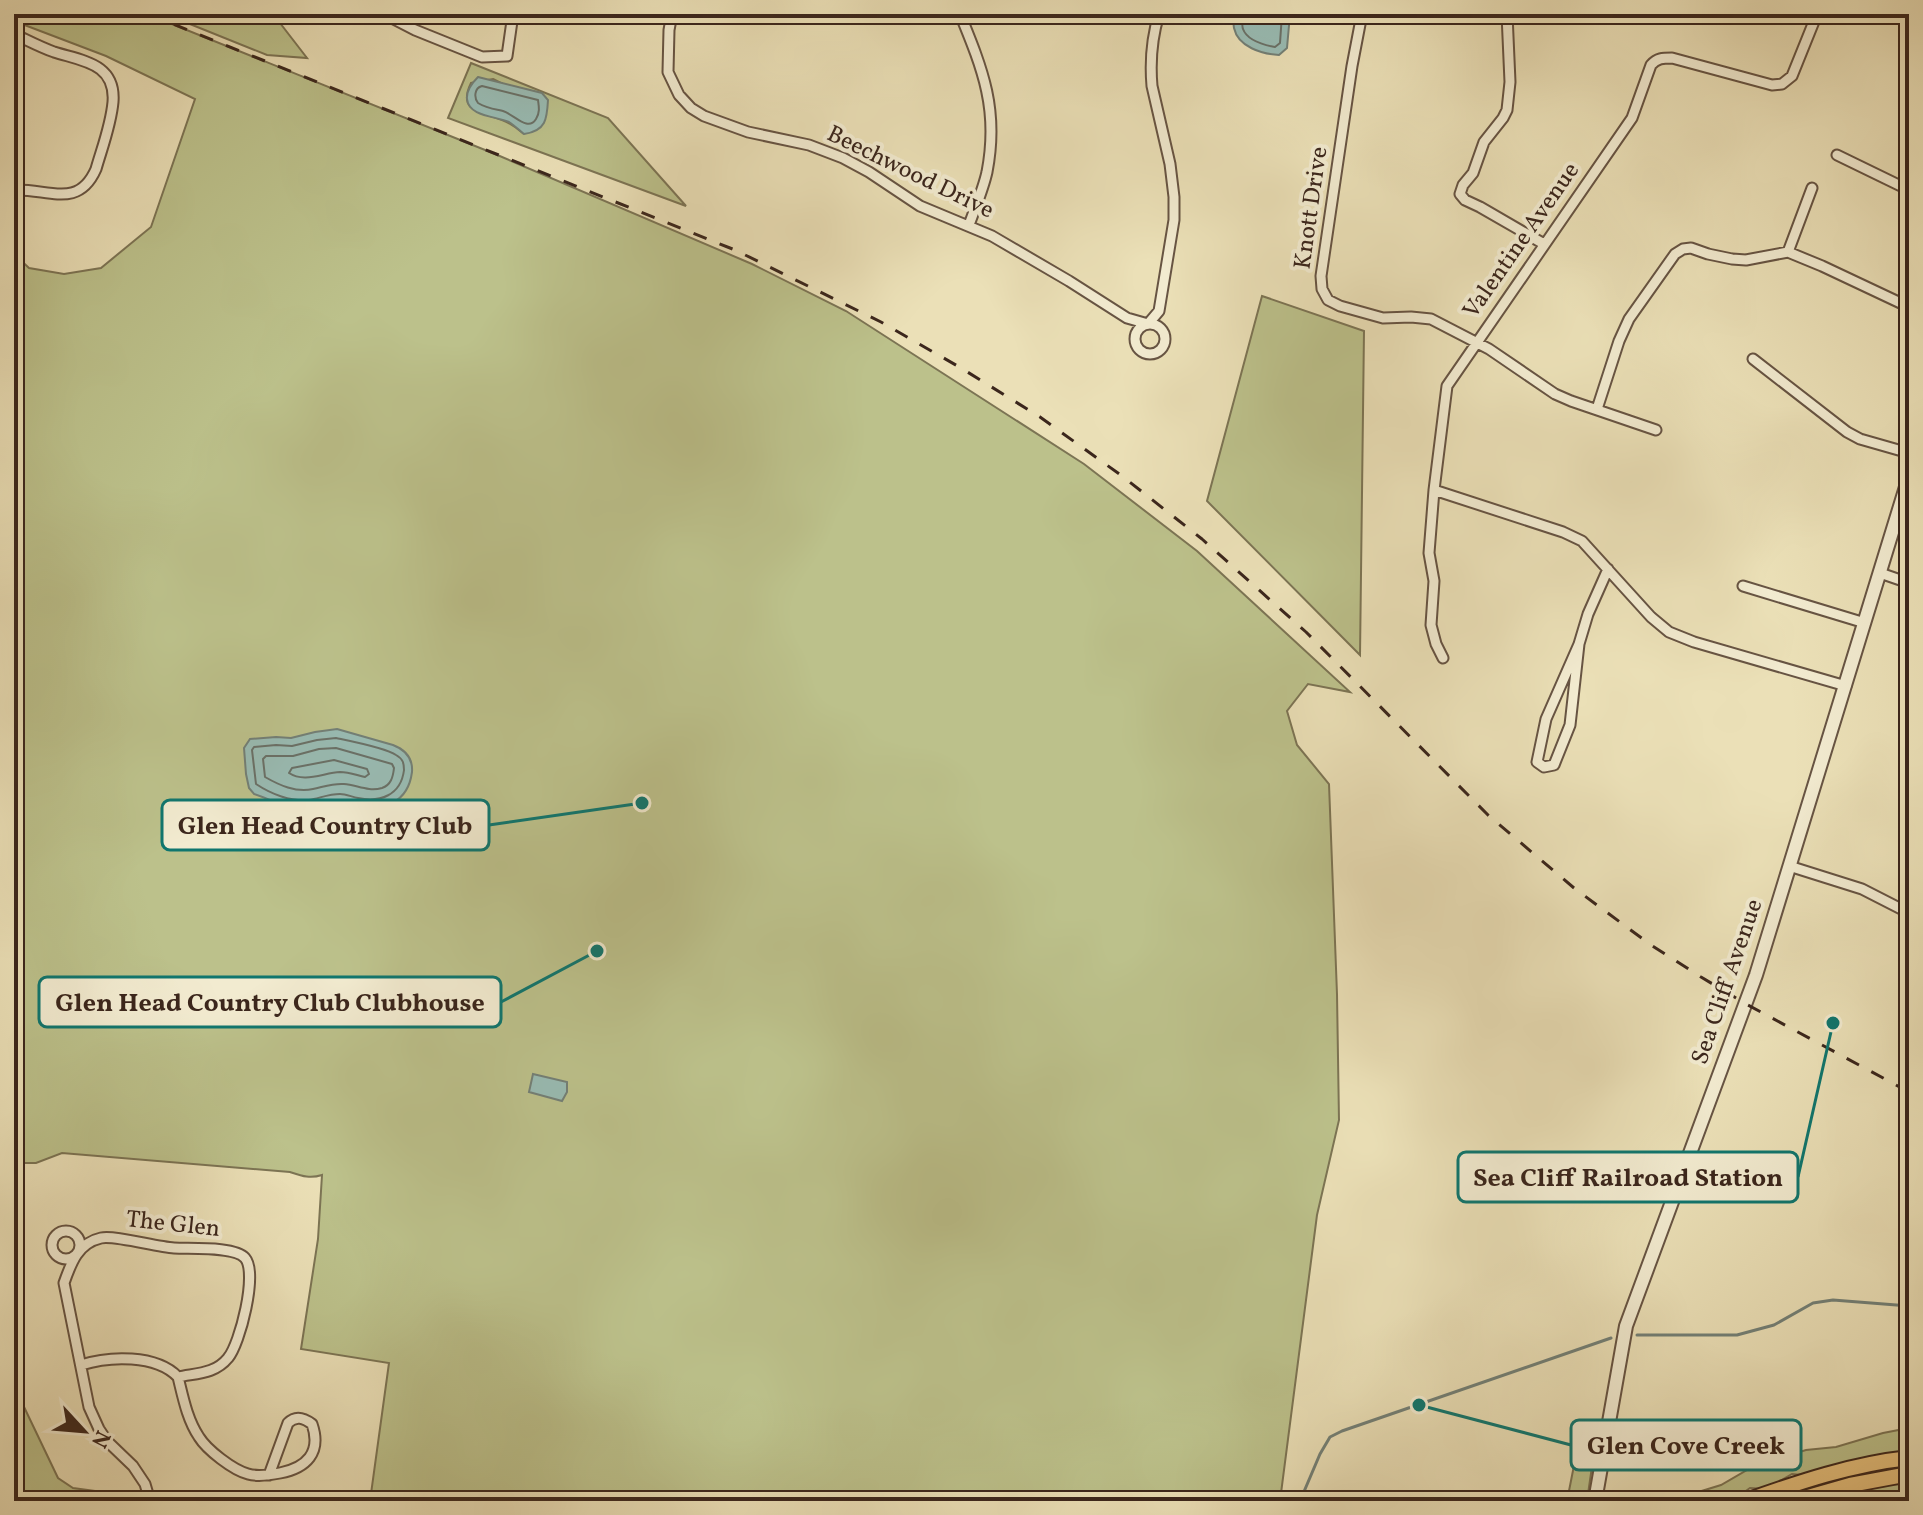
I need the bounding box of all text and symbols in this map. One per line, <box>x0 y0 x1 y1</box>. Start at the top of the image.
street label: Beechwood Drive <box>821 118 999 228</box>
street label: Knott Drive <box>1287 145 1337 271</box>
street label: Valentine Avenue <box>1455 156 1589 326</box>
callout: Glen Head Country Club <box>162 800 489 850</box>
text: Glen Head Country Club <box>178 809 472 845</box>
street label: Sea Cliff Avenue <box>1684 895 1772 1069</box>
callout: Glen Head Country Club Clubhouse <box>39 977 501 1027</box>
text: Glen Head Country Club Clubhouse <box>55 986 485 1022</box>
callout: Sea Cliff Railroad Station <box>1458 1152 1798 1202</box>
text: Sea Cliff Railroad Station <box>1473 1161 1783 1197</box>
street label: The Glen <box>124 1203 222 1247</box>
north arrow <box>44 1391 124 1471</box>
callout: Glen Cove Creek <box>1571 1420 1801 1470</box>
text: N <box>82 1425 117 1453</box>
text: Glen Cove Creek <box>1587 1429 1785 1465</box>

